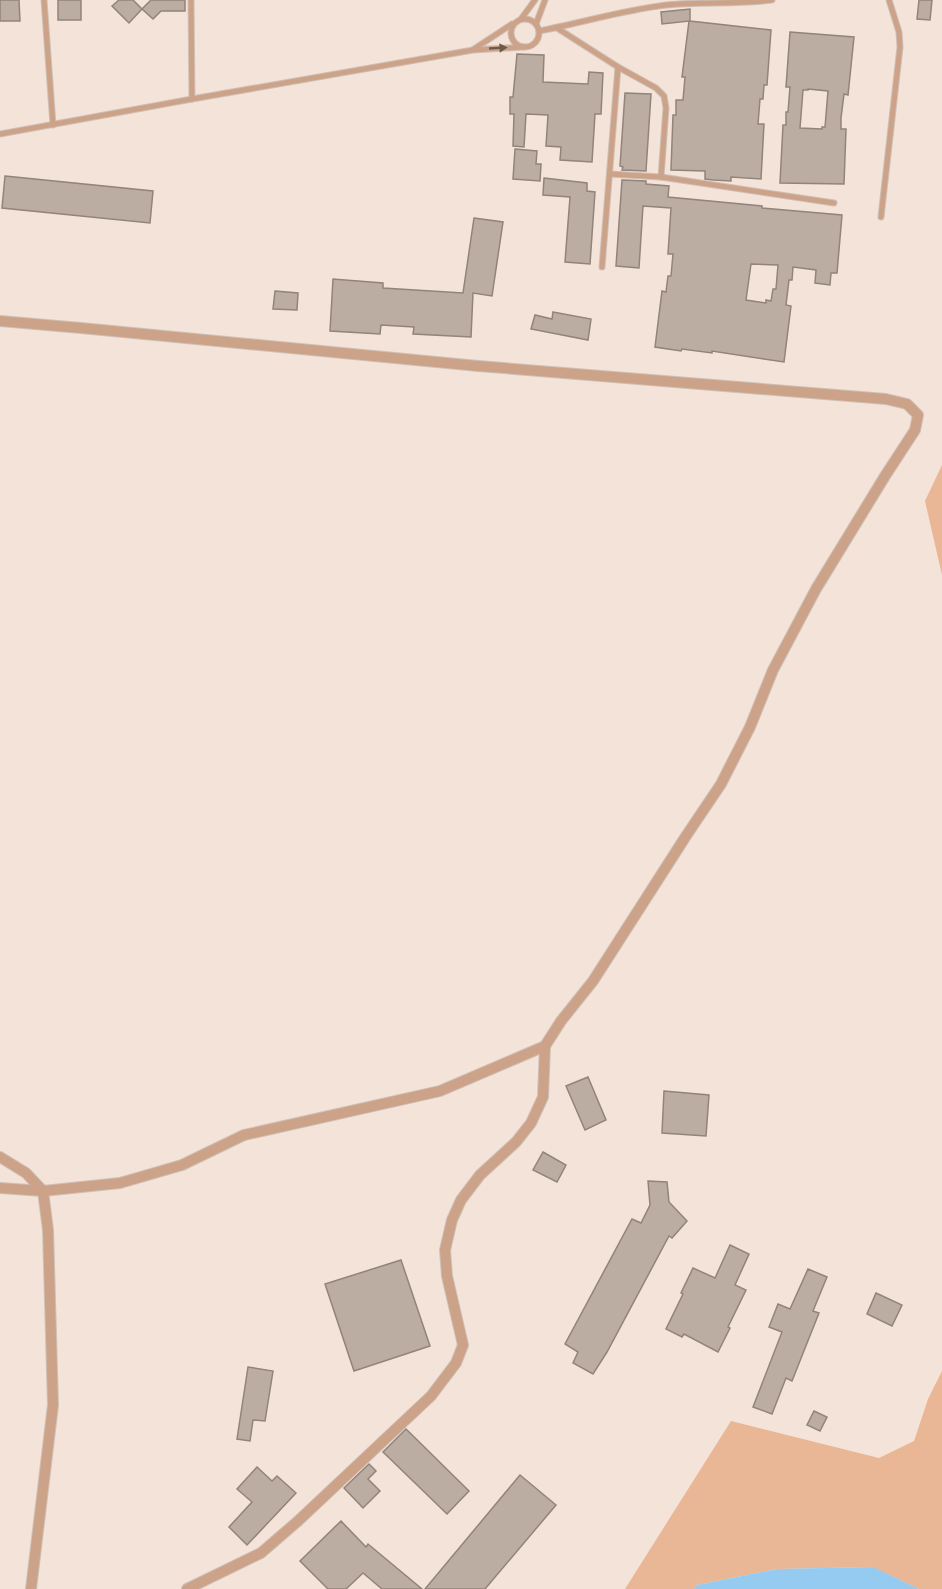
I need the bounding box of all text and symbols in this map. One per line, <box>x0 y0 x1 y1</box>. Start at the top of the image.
one-way arrow <box>489 44 508 53</box>

